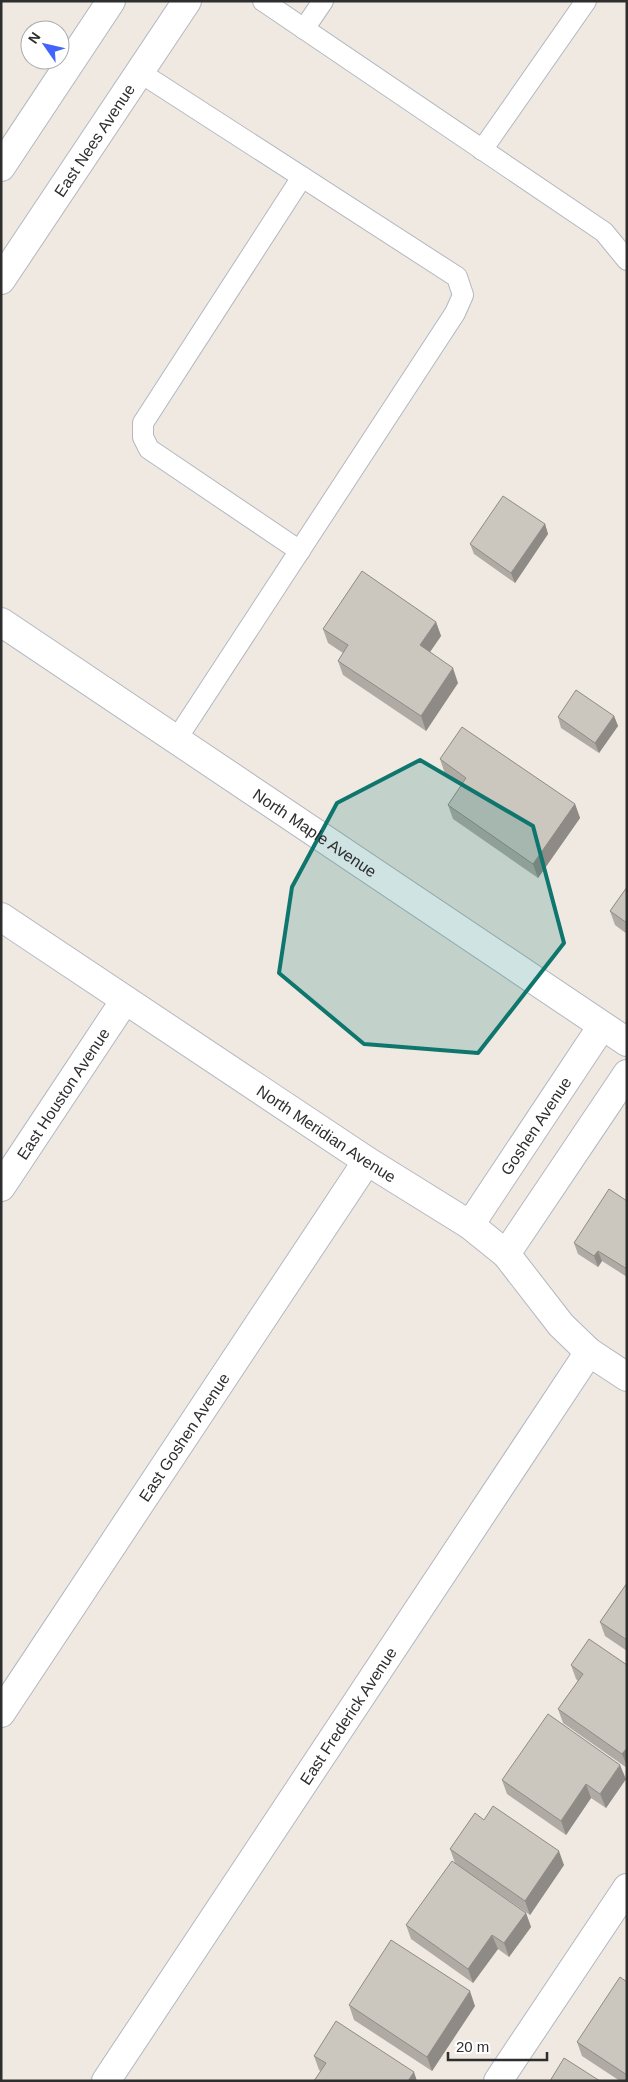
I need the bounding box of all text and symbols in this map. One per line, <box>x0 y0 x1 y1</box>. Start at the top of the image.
north arrow <box>20 20 70 70</box>
text: N <box>25 29 44 46</box>
street label: East Nees Avenue <box>51 81 138 200</box>
street label: North Maple Avenue <box>250 786 380 880</box>
street label: East Houston Avenue <box>14 1025 113 1163</box>
street label: Goshen Avenue <box>498 1074 575 1178</box>
street label: North Meridian Avenue <box>254 1082 399 1186</box>
street label: East Goshen Avenue <box>136 1370 233 1505</box>
street label: East Frederick Avenue <box>297 1644 400 1788</box>
scale bar <box>448 2030 547 2062</box>
text: 20 m <box>456 2038 489 2055</box>

